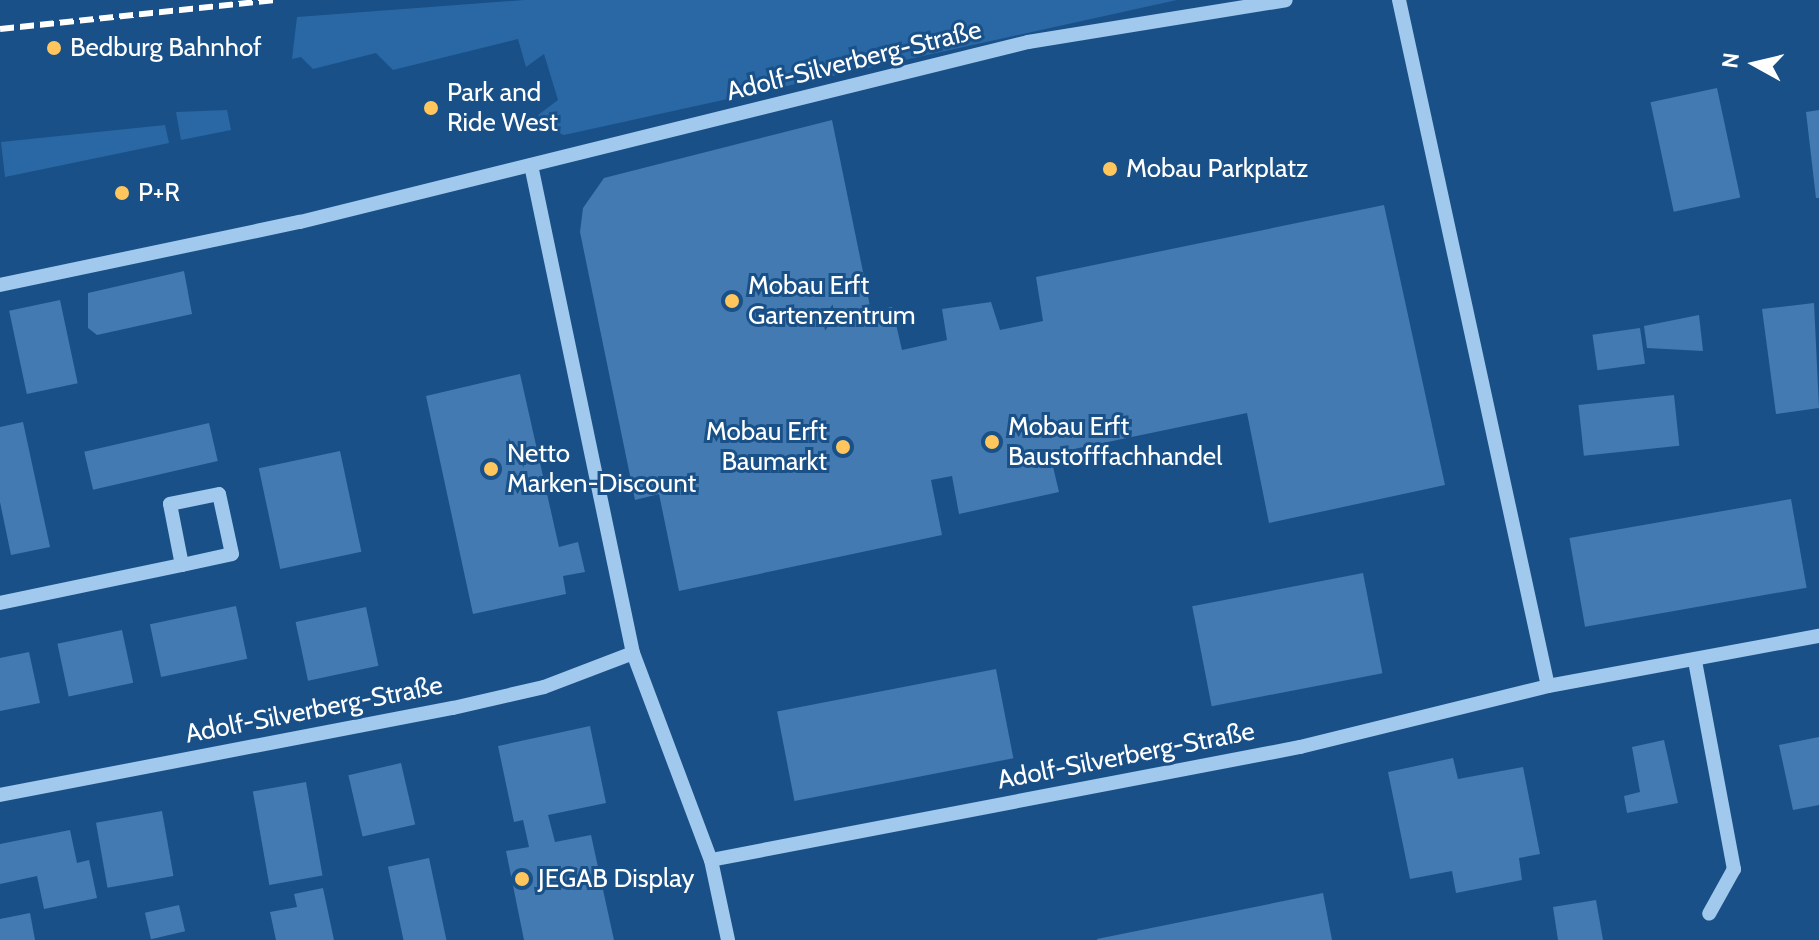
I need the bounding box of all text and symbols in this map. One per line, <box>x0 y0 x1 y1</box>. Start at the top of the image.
street label: Adolf-Silverberg-Straße <box>723 14 985 108</box>
north arrow <box>1715 24 1795 104</box>
place label: Bedburg Bahnhof <box>70 32 262 64</box>
marker: Bedburg Bahnhof <box>45 39 63 57</box>
text: N <box>1716 51 1745 70</box>
place label: Park and Ride West <box>447 77 558 138</box>
marker: Park and Ride West <box>422 99 440 117</box>
place label: Mobau Parkplatz <box>1126 153 1308 185</box>
marker: Mobau Parkplatz <box>1101 160 1119 178</box>
place label: P+R <box>138 177 180 209</box>
marker: P+R <box>113 184 131 202</box>
place label: Mobau Erft Gartenzentrum <box>748 270 916 332</box>
marker: Mobau Erft Gartenzentrum <box>723 292 741 310</box>
place label: Mobau Erft Baustofffachhandel <box>1008 411 1222 472</box>
place label: Mobau Erft Baumarkt <box>706 416 827 478</box>
marker: Mobau Erft Baustofffachhandel <box>983 433 1001 451</box>
place label: Netto Marken-Discount <box>507 438 696 500</box>
marker: Mobau Erft Baumarkt <box>834 438 852 456</box>
marker: Netto Marken-Discount <box>482 460 500 478</box>
street label: Adolf-Silverberg-Straße <box>183 670 445 750</box>
street label: Adolf-Silverberg-Straße <box>995 716 1257 796</box>
place label: JEGAB Display <box>538 863 694 895</box>
marker: JEGAB Display <box>513 870 531 888</box>

